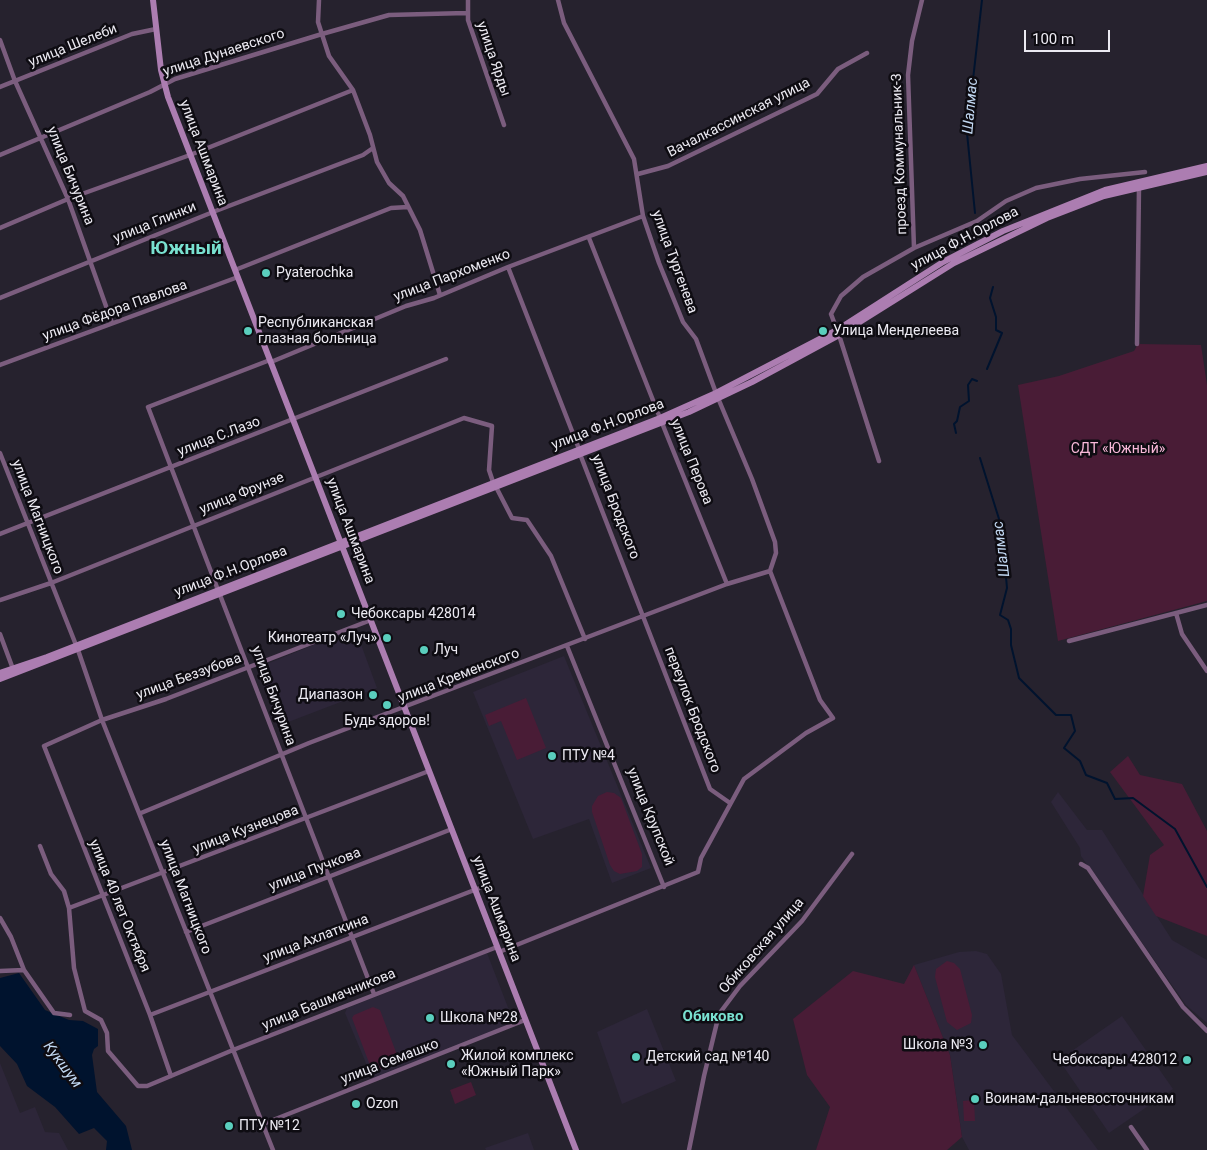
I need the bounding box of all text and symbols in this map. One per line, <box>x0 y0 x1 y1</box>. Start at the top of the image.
street label: улица Ярды <box>472 19 514 99</box>
scale bar <box>1027 20 1113 52</box>
street label: улица Шелеби <box>26 21 120 71</box>
street label: улица Дунаевского <box>161 25 287 81</box>
text: 100 m <box>1032 30 1074 48</box>
street label: проезд Коммунальник-3 <box>889 73 911 235</box>
street label: Вачалкассинская улица <box>665 75 813 161</box>
water label: Шалмас <box>960 77 982 135</box>
street label: улица Ашмарина <box>175 98 231 208</box>
street label: улица Бичурина <box>43 124 97 228</box>
street label: улица Глинки <box>111 199 199 247</box>
street label: улица Ф.Н.Орлова <box>908 204 1022 274</box>
street label: улица Тургенева <box>648 208 700 316</box>
district label: Южный <box>150 238 222 260</box>
street label: улица Пархоменко <box>391 246 513 306</box>
place label: Pyaterochka <box>276 265 353 281</box>
marker: Pyaterochka <box>260 267 272 279</box>
street label: улица Фёдора Павлова <box>40 277 190 345</box>
place label: Республиканская глазная больница <box>258 315 377 348</box>
place label: Улица Менделеева <box>833 323 959 339</box>
marker: Республиканская глазная больница <box>242 325 254 337</box>
marker: Улица Менделеева <box>817 325 829 337</box>
street label: улица Ф.Н.Орлова <box>549 396 667 454</box>
street label: улица С.Лазо <box>175 414 263 460</box>
street label: улица Перова <box>666 417 716 507</box>
park label: СДТ «Южный» <box>1071 441 1165 457</box>
street label: улица Бродского <box>587 452 643 562</box>
street label: улица Магницкого <box>7 457 67 577</box>
street label: улица Фрунзе <box>197 469 287 519</box>
street label: улица Ашмарина <box>322 476 378 586</box>
water label: Шалмас <box>990 520 1014 578</box>
street label: улица Ф.Н.Орлова <box>172 543 290 601</box>
place label: Чебоксары 428014 <box>351 606 476 622</box>
marker: Чебоксары 428014 <box>335 608 347 620</box>
place label: Кинотеатр «Луч» <box>268 630 377 646</box>
marker: Кинотеатр «Луч» <box>381 632 393 644</box>
place label: Луч <box>434 642 458 658</box>
street label: улица Бичурина <box>247 644 299 748</box>
marker: Луч <box>418 644 430 656</box>
street label: улица Кременского <box>396 645 522 707</box>
street label: переулок Бродского <box>660 645 724 775</box>
street label: улица Беззубова <box>134 650 244 704</box>
place label: Диапазон <box>298 687 363 703</box>
marker: Диапазон <box>367 689 379 701</box>
marker: Будь здоров! <box>381 699 393 711</box>
place label: Будь здоров! <box>344 713 430 729</box>
place label: ПТУ №4 <box>562 748 615 764</box>
marker: ПТУ №4 <box>546 750 558 762</box>
street label: улица Крупской <box>623 766 677 868</box>
street label: улица Кузнецова <box>191 802 301 858</box>
street label: улица 40 лет Октября <box>85 837 153 975</box>
street label: улица Магницкого <box>155 837 215 957</box>
street label: улица Пучкова <box>267 845 363 895</box>
street label: улица Ашмарина <box>468 854 524 964</box>
street label: Обиковская улица <box>716 895 808 997</box>
street label: улица Ахлаткина <box>261 911 371 967</box>
street label: улица Башмачникова <box>260 966 398 1034</box>
district label: Обиково <box>683 1008 743 1026</box>
place label: Школа №28 <box>440 1010 518 1026</box>
marker: Школа №28 <box>424 1012 436 1024</box>
street label: улица Семашко <box>339 1036 441 1088</box>
place label: Школа №3 <box>903 1037 973 1053</box>
water label: Кукшум <box>39 1038 85 1092</box>
marker: Школа №3 <box>977 1039 989 1051</box>
place label: Жилой комплекс «Южный Парк» <box>461 1048 574 1080</box>
place label: Детский сад №140 <box>646 1049 769 1065</box>
marker: Детский сад №140 <box>630 1051 642 1063</box>
place label: Чебоксары 428012 <box>1052 1052 1177 1068</box>
marker: Чебоксары 428012 <box>1181 1054 1193 1066</box>
marker: Жилой комплекс «Южный Парк» <box>445 1058 457 1070</box>
place label: Воинам-дальневосточникам <box>985 1091 1174 1107</box>
marker: Воинам-дальневосточникам <box>969 1093 981 1105</box>
place label: Ozon <box>366 1096 398 1112</box>
marker: Ozon <box>350 1098 362 1110</box>
place label: ПТУ №12 <box>239 1118 300 1134</box>
marker: ПТУ №12 <box>223 1120 235 1132</box>

